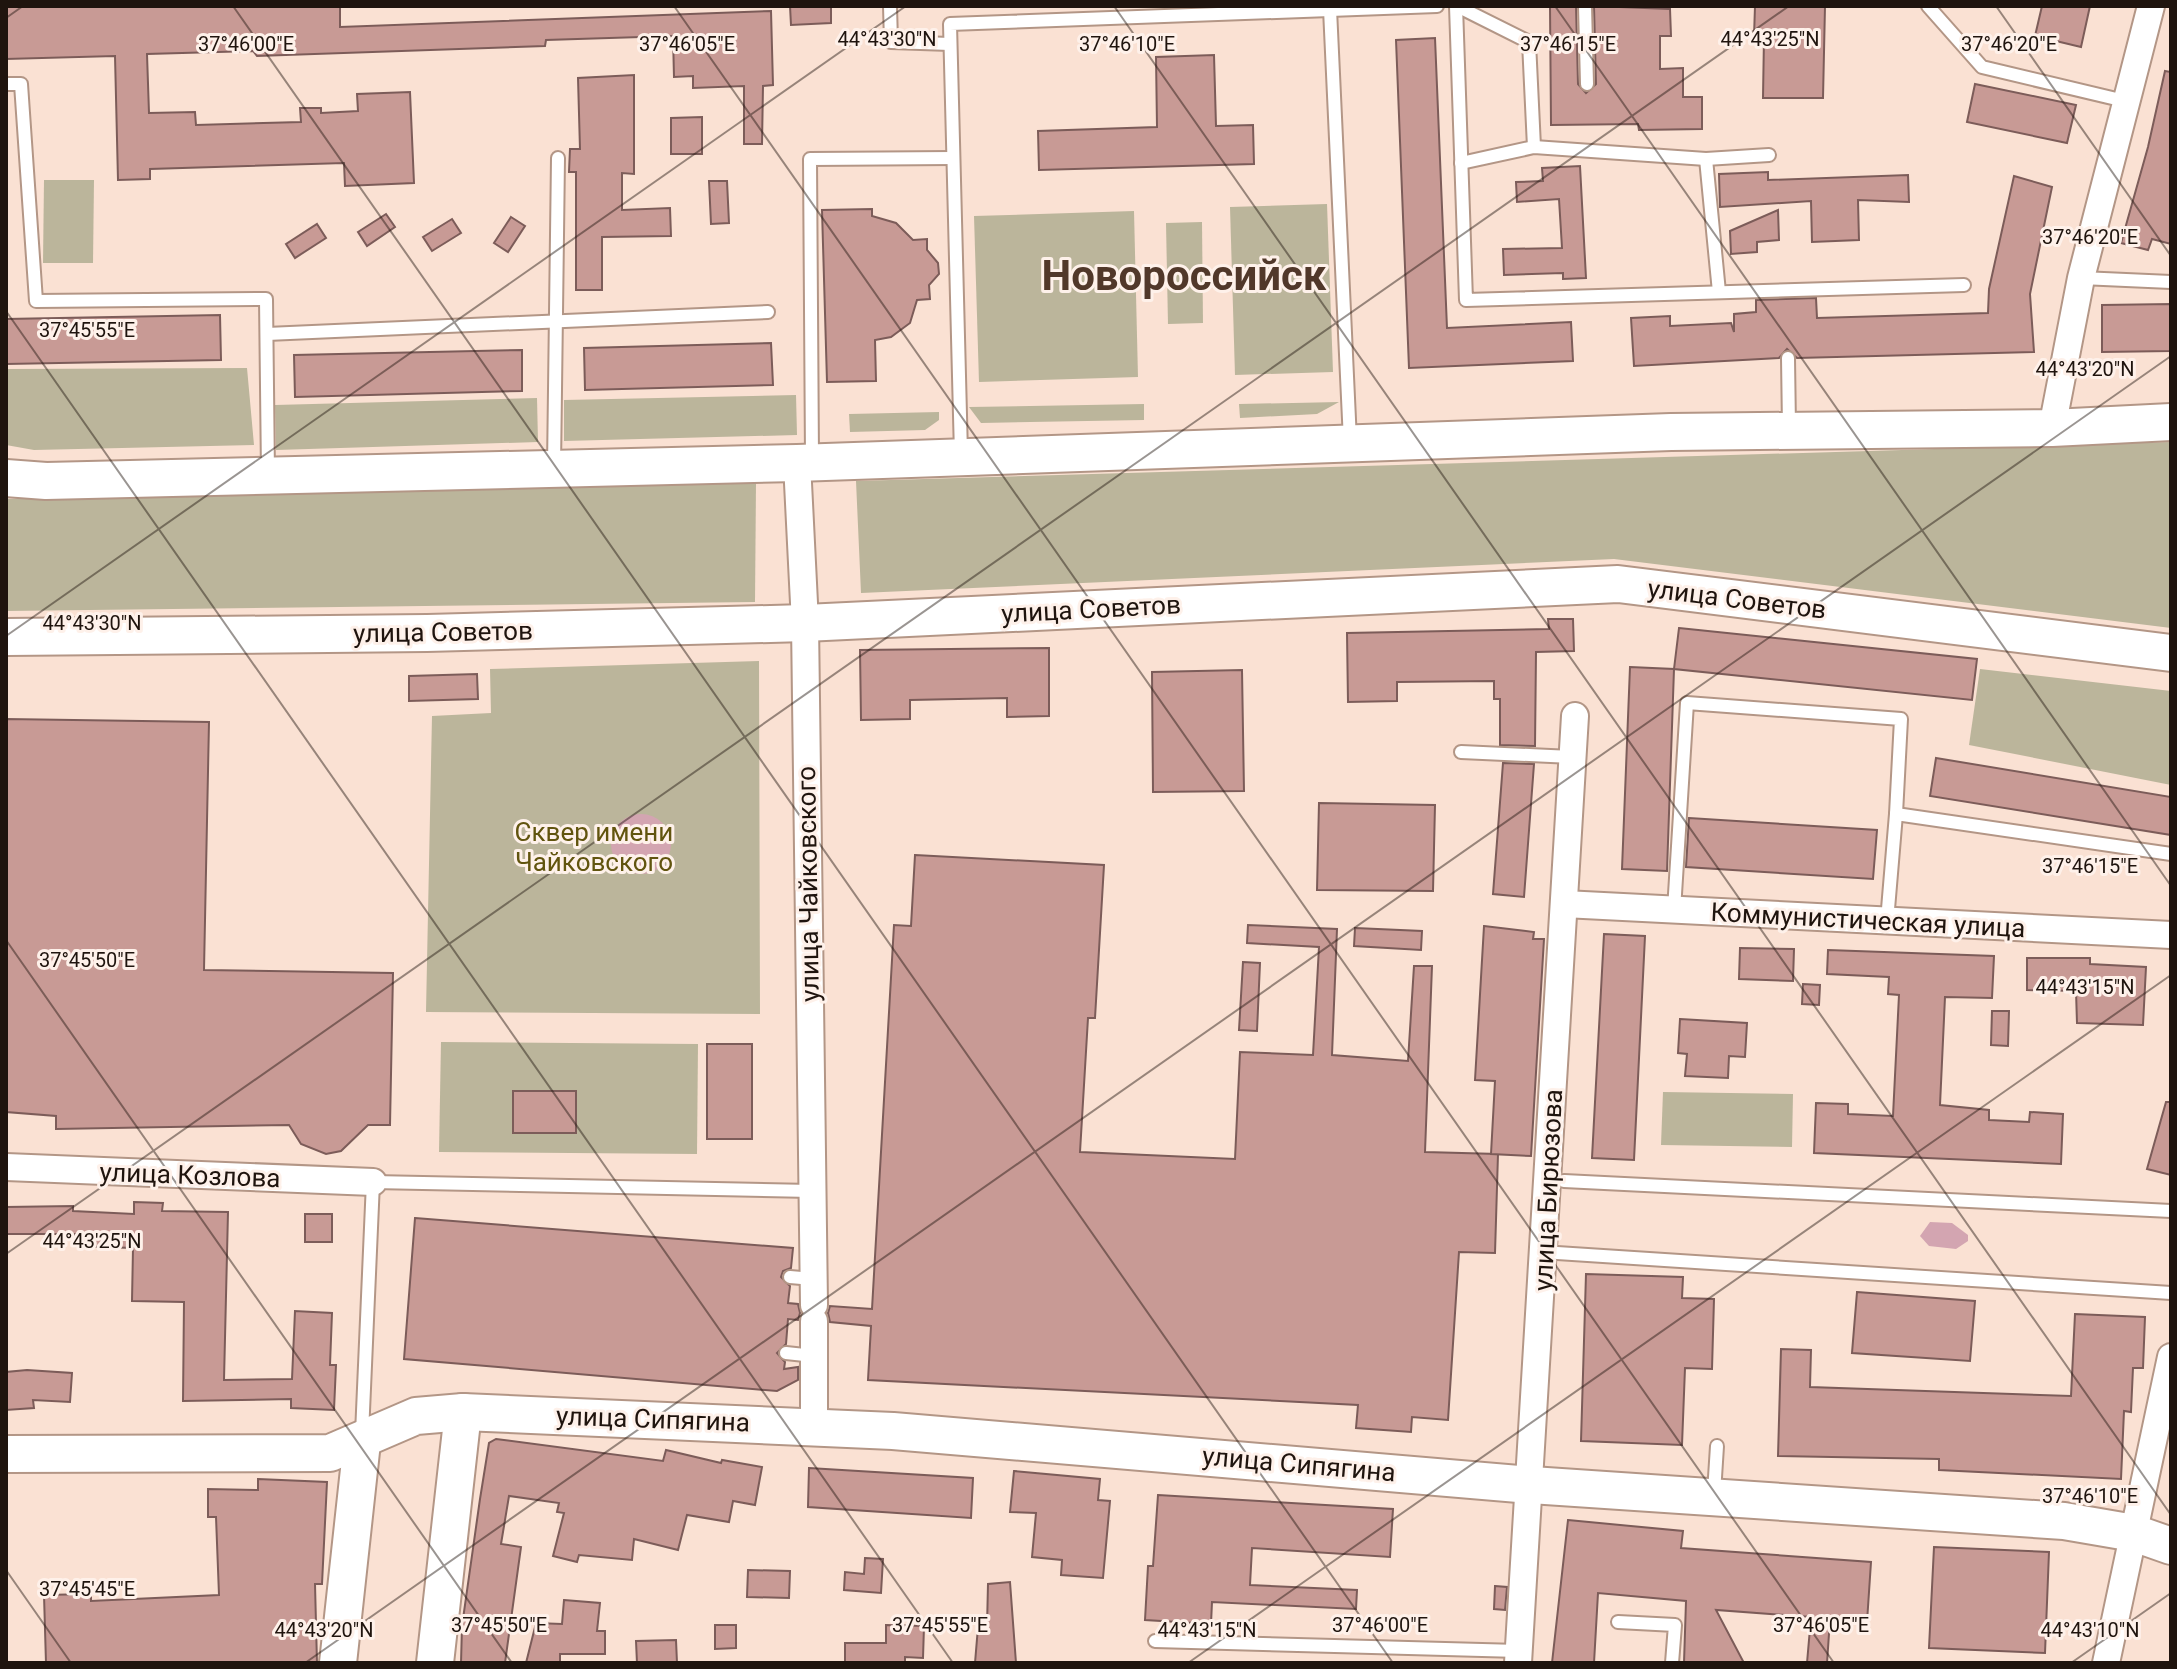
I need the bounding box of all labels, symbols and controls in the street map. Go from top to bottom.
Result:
text: 44°43'30"N [837,27,937,51]
text: 44°43'25"N [1720,27,1820,51]
text: 37°46'00"E [198,32,294,56]
text: 37°46'05"E [639,32,735,56]
text: 37°46'10"E [1079,32,1175,56]
text: 37°46'15"E [1520,32,1616,56]
text: 37°46'20"E [1961,32,2057,56]
text: 37°46'20"E [2042,225,2138,249]
district label: Новороссийск [1042,251,1327,300]
text: 37°45'55"E [39,318,135,342]
text: 44°43'20"N [2035,357,2135,381]
street label: улица Советов [1646,573,1828,625]
street label: улица Советов [1000,589,1182,629]
text: 44°43'30"N [42,611,142,635]
street label: улица Советов [353,615,533,649]
street label: улица Чайковского [791,766,825,1002]
park label: Сквер имени Чайковского [515,817,673,877]
text: 37°46'15"E [2042,854,2138,878]
street label: Коммунистическая улица [1710,897,2026,943]
text: 37°45'50"E [39,948,135,972]
text: 44°43'15"N [2035,975,2135,999]
street label: улица Бирюзова [1528,1088,1568,1292]
street label: улица Козлова [99,1157,281,1193]
text: 44°43'25"N [42,1229,142,1253]
street label: улица Сипягина [555,1401,751,1437]
street label: улица Сипягина [1201,1441,1397,1487]
text: 37°46'10"E [2042,1484,2138,1508]
text: 37°45'45"E [39,1577,135,1601]
text: 37°45'50"E [451,1613,547,1637]
text: 37°45'55"E [892,1613,988,1637]
text: 37°46'00"E [1332,1613,1428,1637]
text: 37°46'05"E [1773,1613,1869,1637]
text: 44°43'20"N [274,1618,374,1642]
text: 44°43'15"N [1157,1618,1257,1642]
text: 44°43'10"N [2040,1618,2140,1642]

